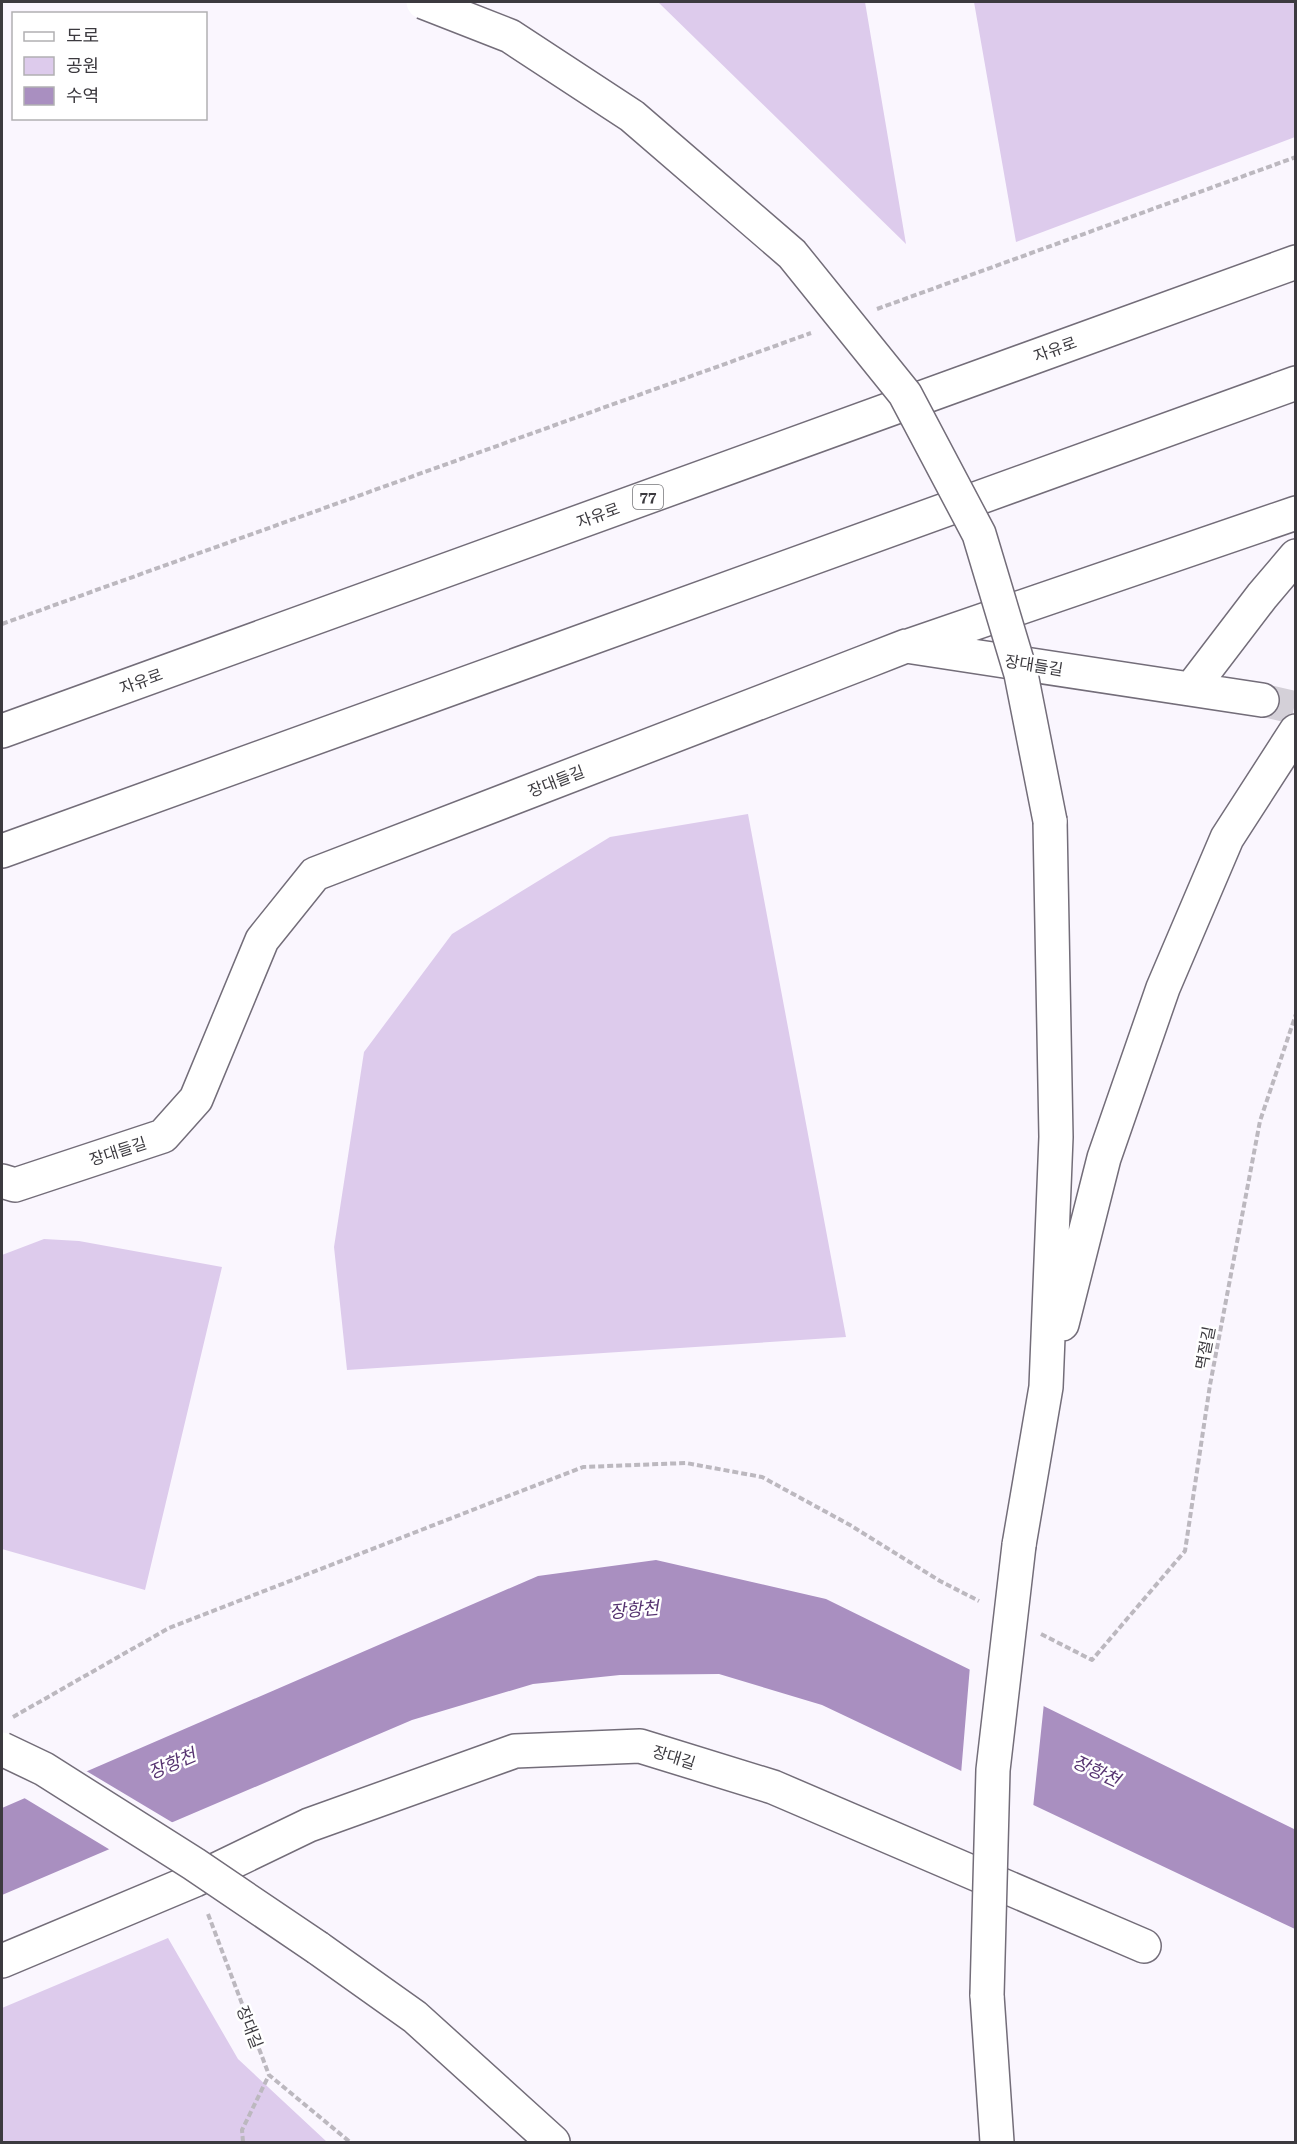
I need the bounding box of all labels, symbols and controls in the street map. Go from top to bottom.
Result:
legend [12,12,207,120]
text: 도로 [66,25,99,46]
text: 공원 [66,55,99,76]
text: 수역 [66,85,99,106]
street label: 자유로 [1031,333,1079,366]
road number: 77 [633,485,663,509]
street label: 자유로 [574,499,622,532]
street label: 장대들길 [1003,652,1064,679]
street label: 자유로 [117,665,165,698]
street label: 장대들길 [525,762,587,801]
street label: 장대들길 [87,1133,149,1170]
street label: 멱절길 [1192,1325,1219,1372]
water label: 장항천 [608,1597,662,1622]
street label: 장대길 [650,1742,698,1773]
water label: 장항천 [145,1743,201,1783]
water label: 장항천 [1069,1751,1125,1792]
street label: 장대길 [233,2003,266,2051]

